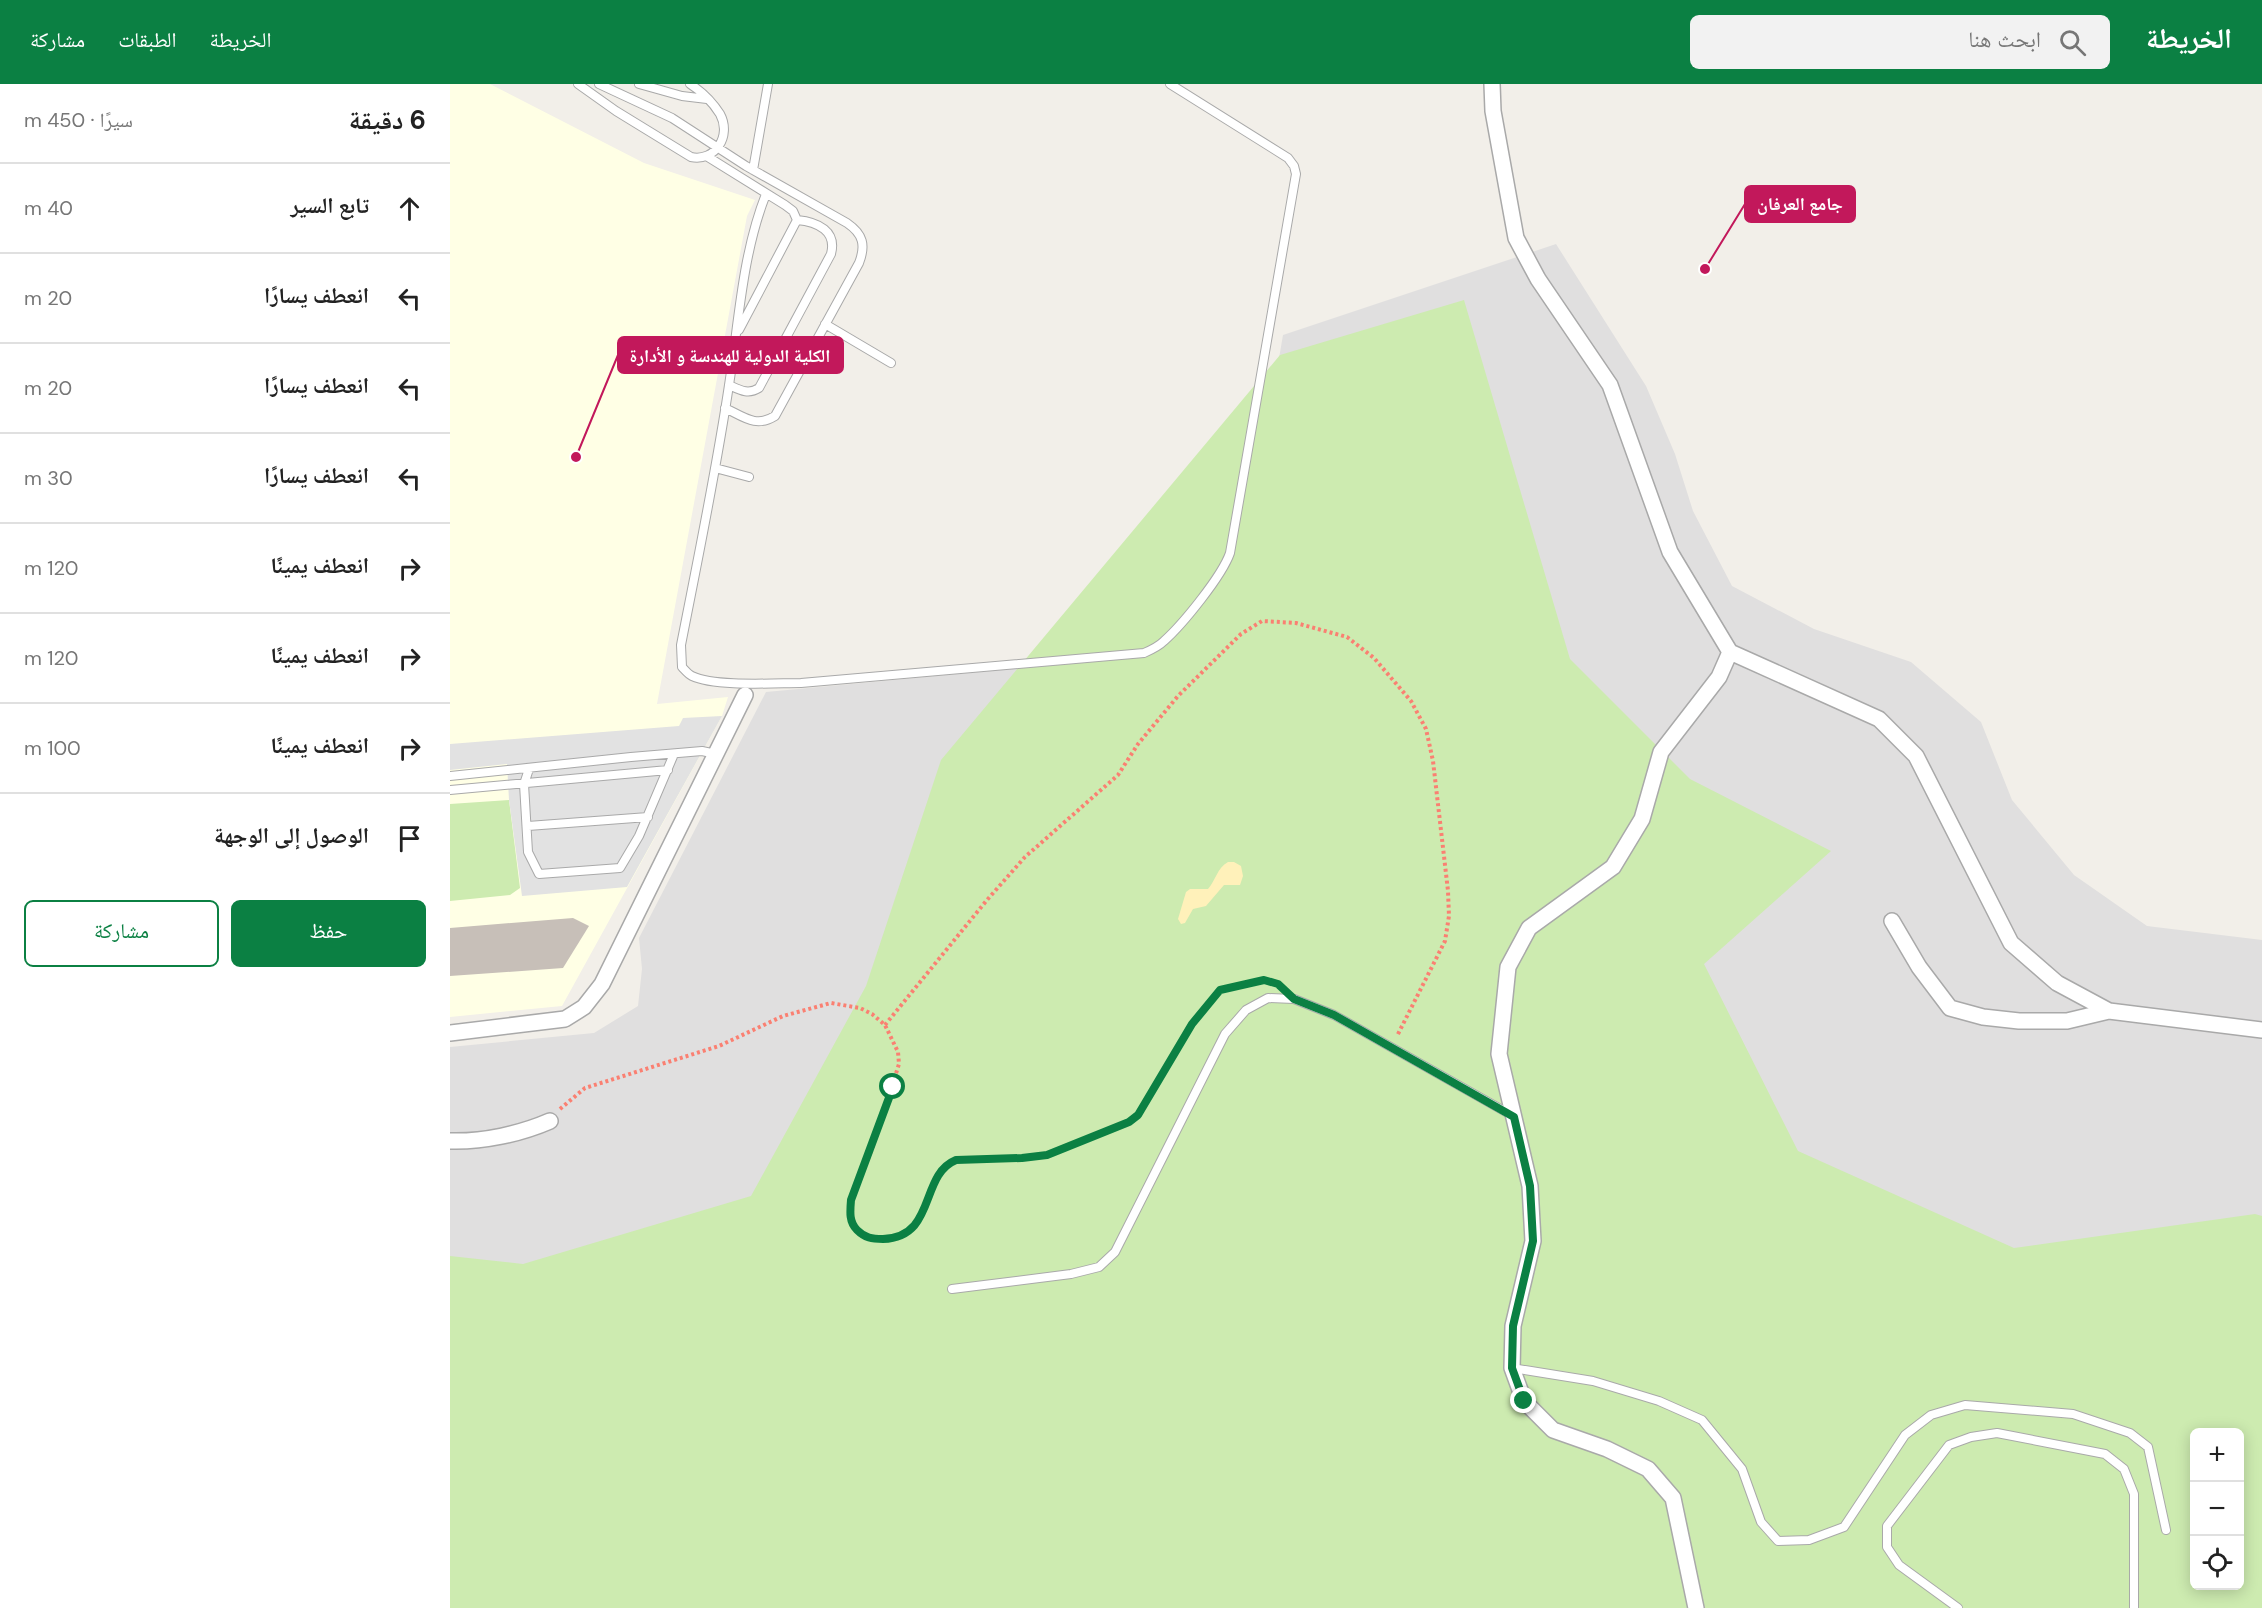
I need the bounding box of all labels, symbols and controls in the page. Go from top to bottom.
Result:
search box [1690,15,2110,69]
text: الخريطة [2146,20,2232,57]
text: ابحث هنا [1968,25,2041,54]
text: مشاركة [30,26,85,54]
text: الطبقات [118,26,177,54]
text: الخريطة [210,26,271,54]
icon: search [2056,26,2089,59]
text: 6 دقيقة [349,103,426,137]
text: سيرًا · 450 m [24,107,133,133]
callout: جامع العرفان [1745,186,1855,222]
text: تابع السير [290,191,369,220]
icon: ahead [393,192,426,225]
text: جامع العرفان [1757,192,1843,216]
text: 40 m [24,195,73,221]
text: انعطف يسارًا [264,281,369,310]
icon: left [393,282,426,315]
text: 20 m [24,285,72,311]
callout: الكلية الدولية للهندسة و الأدارة [618,337,843,373]
text: الكلية الدولية للهندسة و الأدارة [630,344,830,368]
text: انعطف يسارًا [264,371,369,400]
icon: left [393,372,426,405]
text: 20 m [24,375,72,401]
text: انعطف يسارًا [264,461,369,490]
icon: left [393,462,426,495]
text: 30 m [24,465,73,491]
text: انعطف يمينًا [271,551,369,580]
icon: right [393,552,426,585]
text: 120 m [24,555,78,581]
text: انعطف يمينًا [271,641,369,670]
icon: right [393,642,426,675]
text: 120 m [24,645,78,671]
text: انعطف يمينًا [271,731,369,760]
icon: right [393,732,426,765]
text: 100 m [24,735,81,761]
text: الوصول إلى الوجهة [214,821,369,850]
icon: arrive [393,822,426,855]
button: مشاركة [24,900,219,967]
button: حفظ [231,900,426,967]
route start [879,1073,905,1099]
route end [1510,1387,1536,1413]
map controls [2190,1428,2244,1590]
button: + [2190,1428,2244,1482]
button: − [2190,1482,2244,1536]
button: locate [2190,1536,2244,1590]

